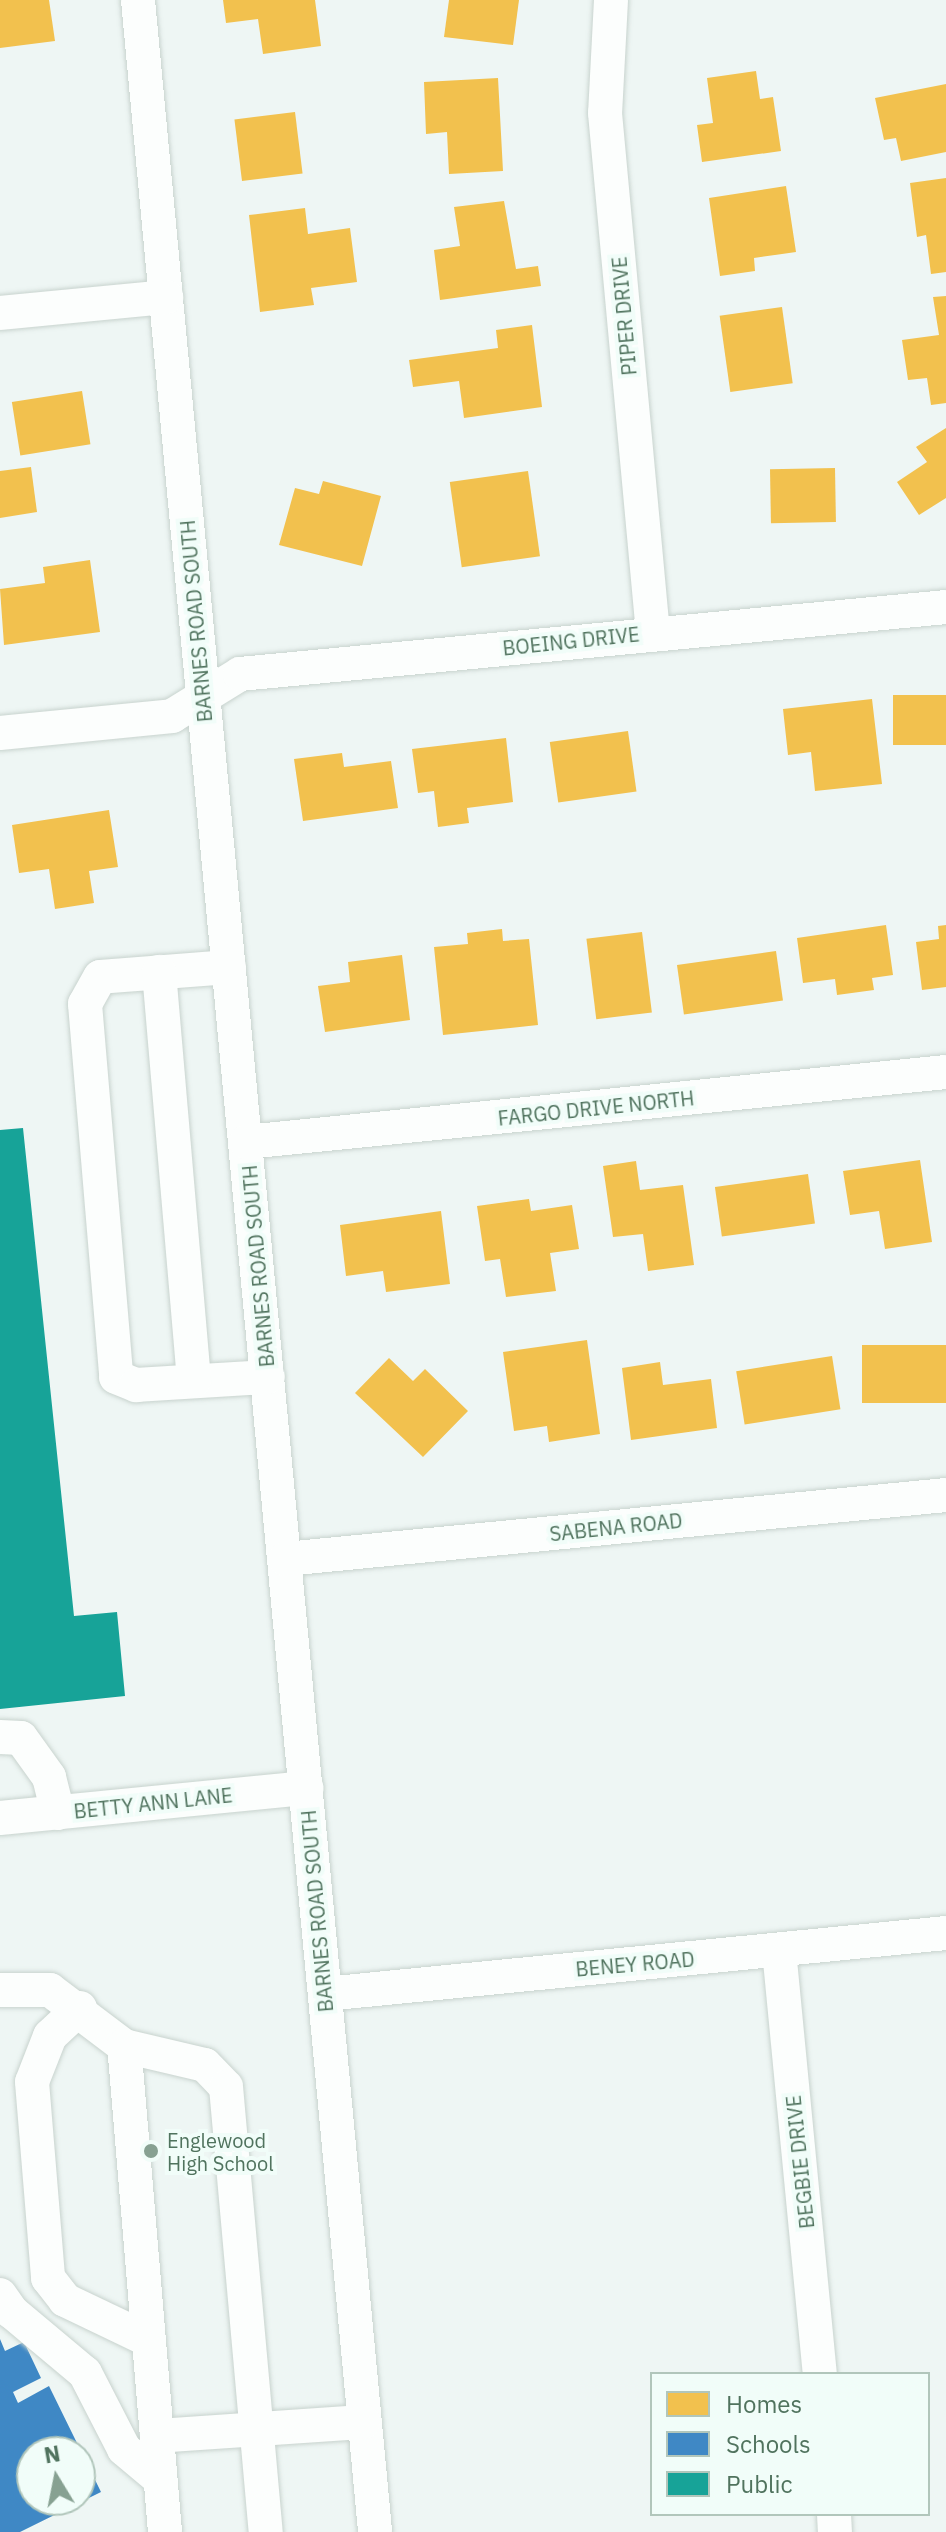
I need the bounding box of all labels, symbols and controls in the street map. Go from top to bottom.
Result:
street label: PIPER DRIVE [607,255,641,377]
street label: BARNES ROAD SOUTH [175,519,217,723]
street label: BOEING DRIVE [501,622,641,660]
street label: FARGO DRIVE NORTH [497,1086,695,1130]
street label: BARNES ROAD SOUTH [237,1164,279,1368]
street label: SABENA ROAD [548,1508,684,1546]
street label: BETTY ANN LANE [72,1783,234,1823]
street label: BARNES ROAD SOUTH [296,1809,338,2013]
street label: BENEY ROAD [574,1947,696,1981]
street label: BEGBIE DRIVE [781,2094,819,2230]
place label: Englewood High School [167,2128,274,2175]
marker: Englewood High School [142,2142,160,2160]
legend [650,2372,930,2516]
text: Homes [726,2388,802,2420]
text: Schools [726,2428,811,2460]
north arrow [16,2436,96,2516]
text: N [42,2438,62,2470]
text: Public [726,2468,793,2500]

